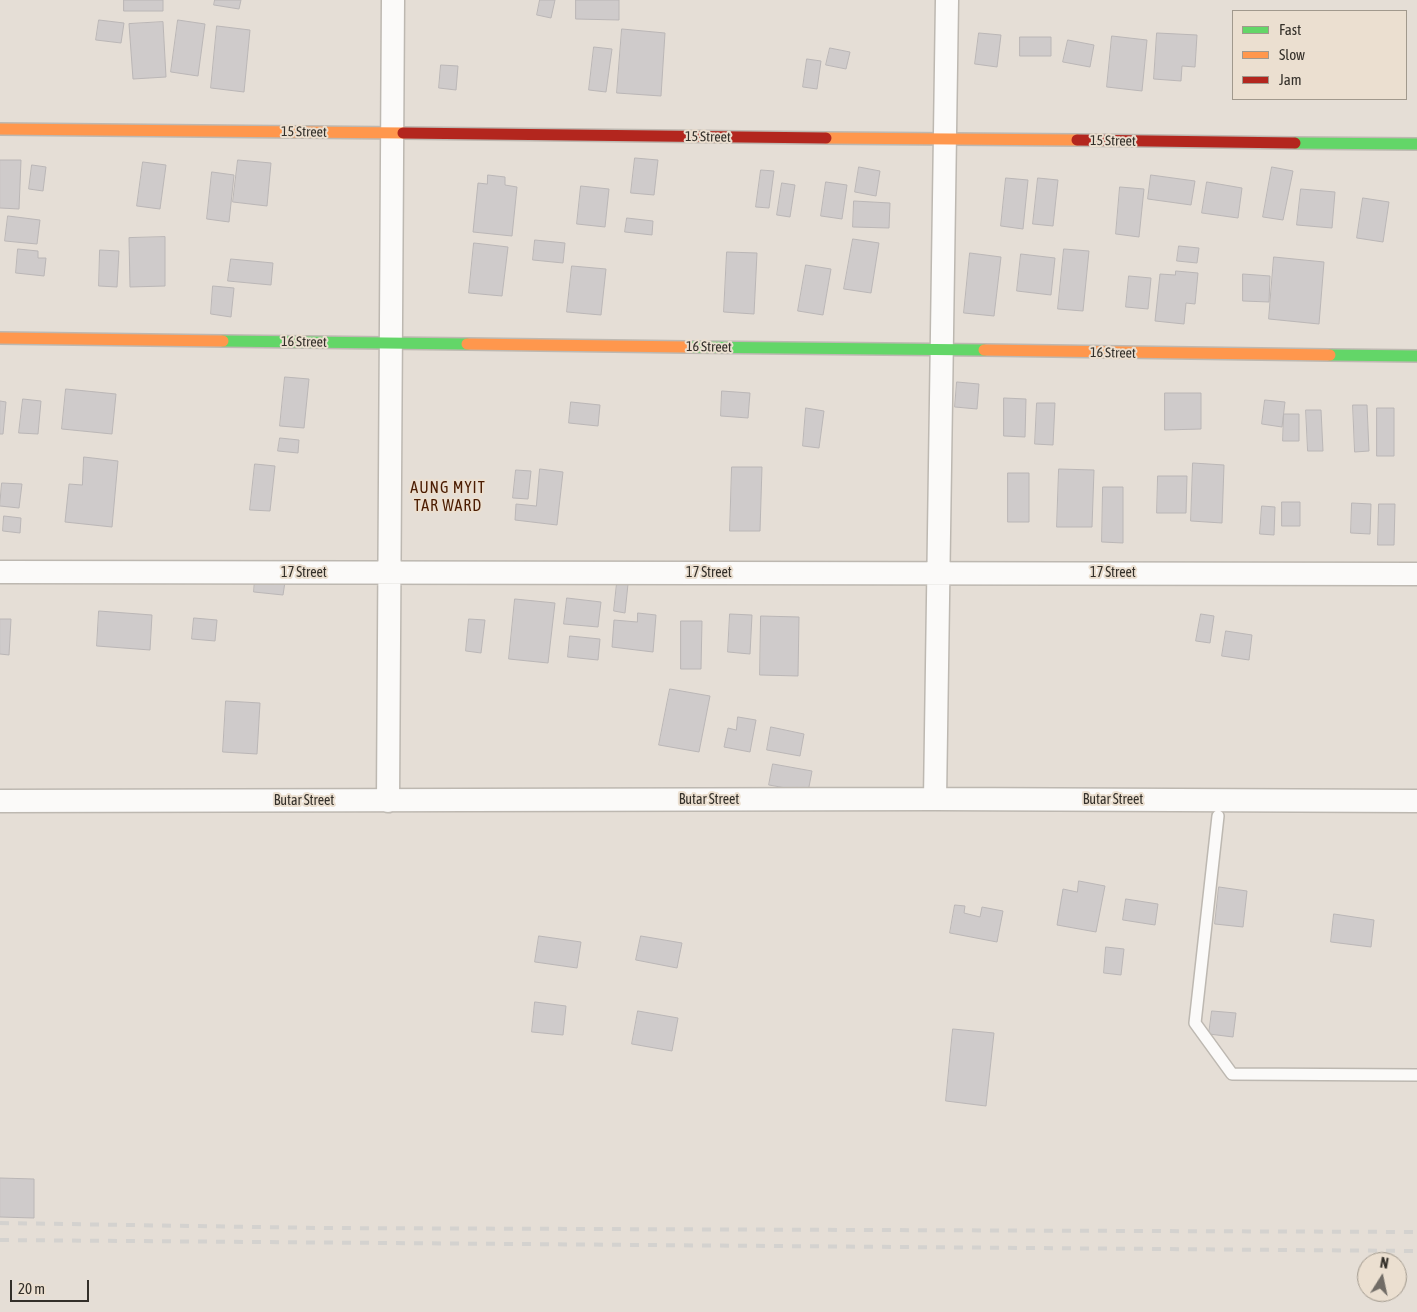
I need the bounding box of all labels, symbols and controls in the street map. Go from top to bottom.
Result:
legend [1232,10,1407,100]
text: Fast [1279,21,1301,38]
text: Slow [1279,46,1305,63]
text: Jam [1279,71,1302,88]
street label: 15 Street [281,123,327,141]
street label: 15 Street [685,128,731,146]
street label: 15 Street [1090,132,1136,150]
street label: 16 Street [281,333,327,351]
street label: 16 Street [686,338,732,356]
street label: 16 Street [1090,344,1136,362]
district label: AUNG MYIT TAR WARD [409,478,487,516]
street label: 17 Street [281,565,327,581]
street label: 17 Street [686,565,732,581]
street label: 17 Street [1090,565,1136,581]
street label: Butar Street [679,792,739,808]
street label: Butar Street [1083,792,1143,808]
street label: Butar Street [274,793,334,809]
north arrow [1357,1252,1407,1302]
text: N [1379,1255,1390,1272]
scale bar [12,1270,91,1302]
text: 20 m [18,1280,45,1297]

